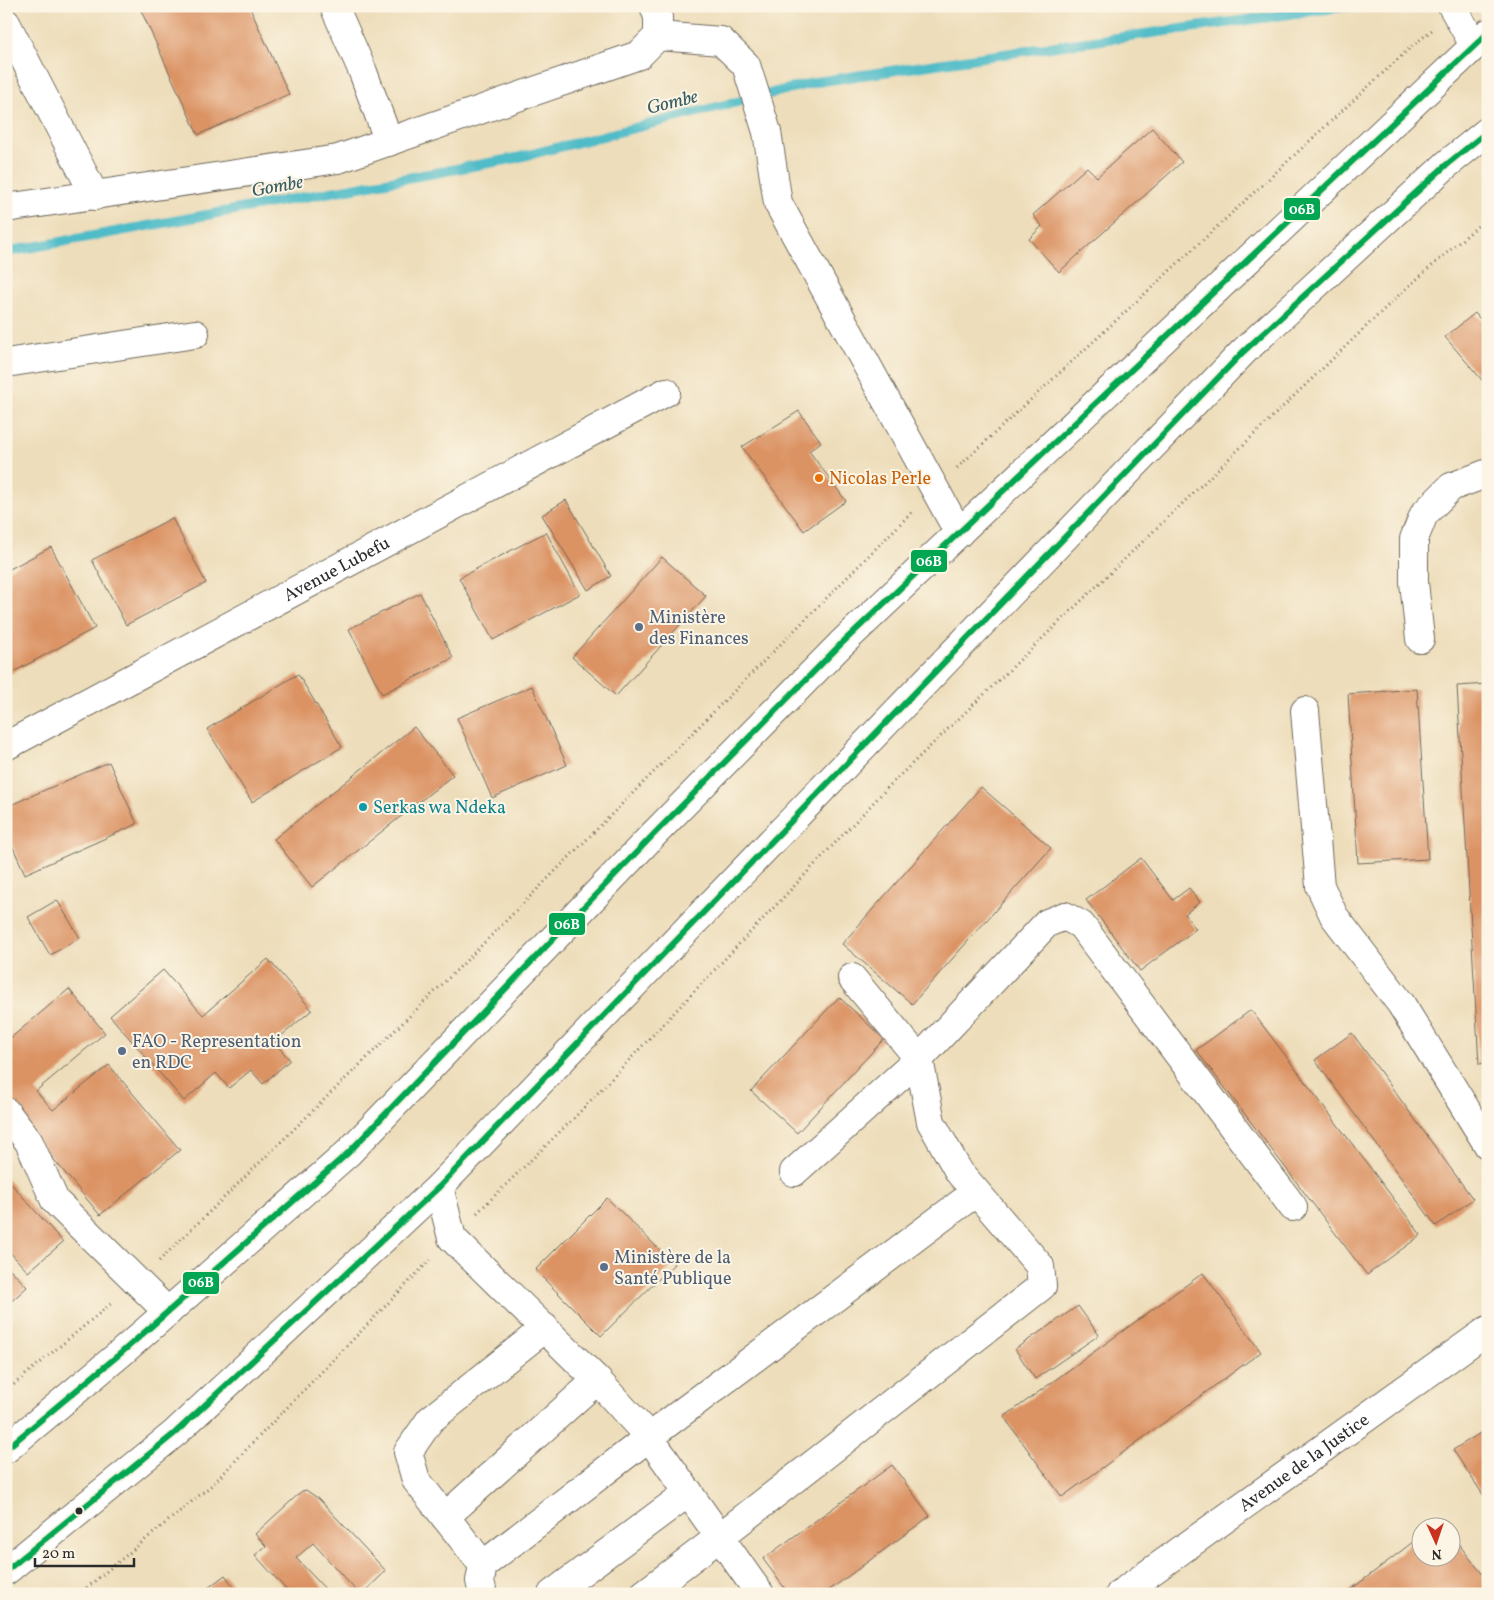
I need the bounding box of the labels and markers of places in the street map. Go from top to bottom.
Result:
place label: Nicolas Perle [829,467,931,492]
marker: Nicolas Perle [813,472,825,484]
place label: Ministère des Finances [649,606,749,652]
marker: Ministère des Finances [633,621,645,633]
place label: Serkas wa Ndeka [373,796,506,821]
marker: Serkas wa Ndeka [357,801,369,813]
place label: FAO - Representation en RDC [132,1030,302,1076]
marker: FAO - Representation en RDC [116,1045,128,1057]
place label: Ministère de la Santé Publique [614,1246,732,1292]
marker: Ministère de la Santé Publique [598,1261,610,1273]
unlabelled marker [74,1506,84,1516]

